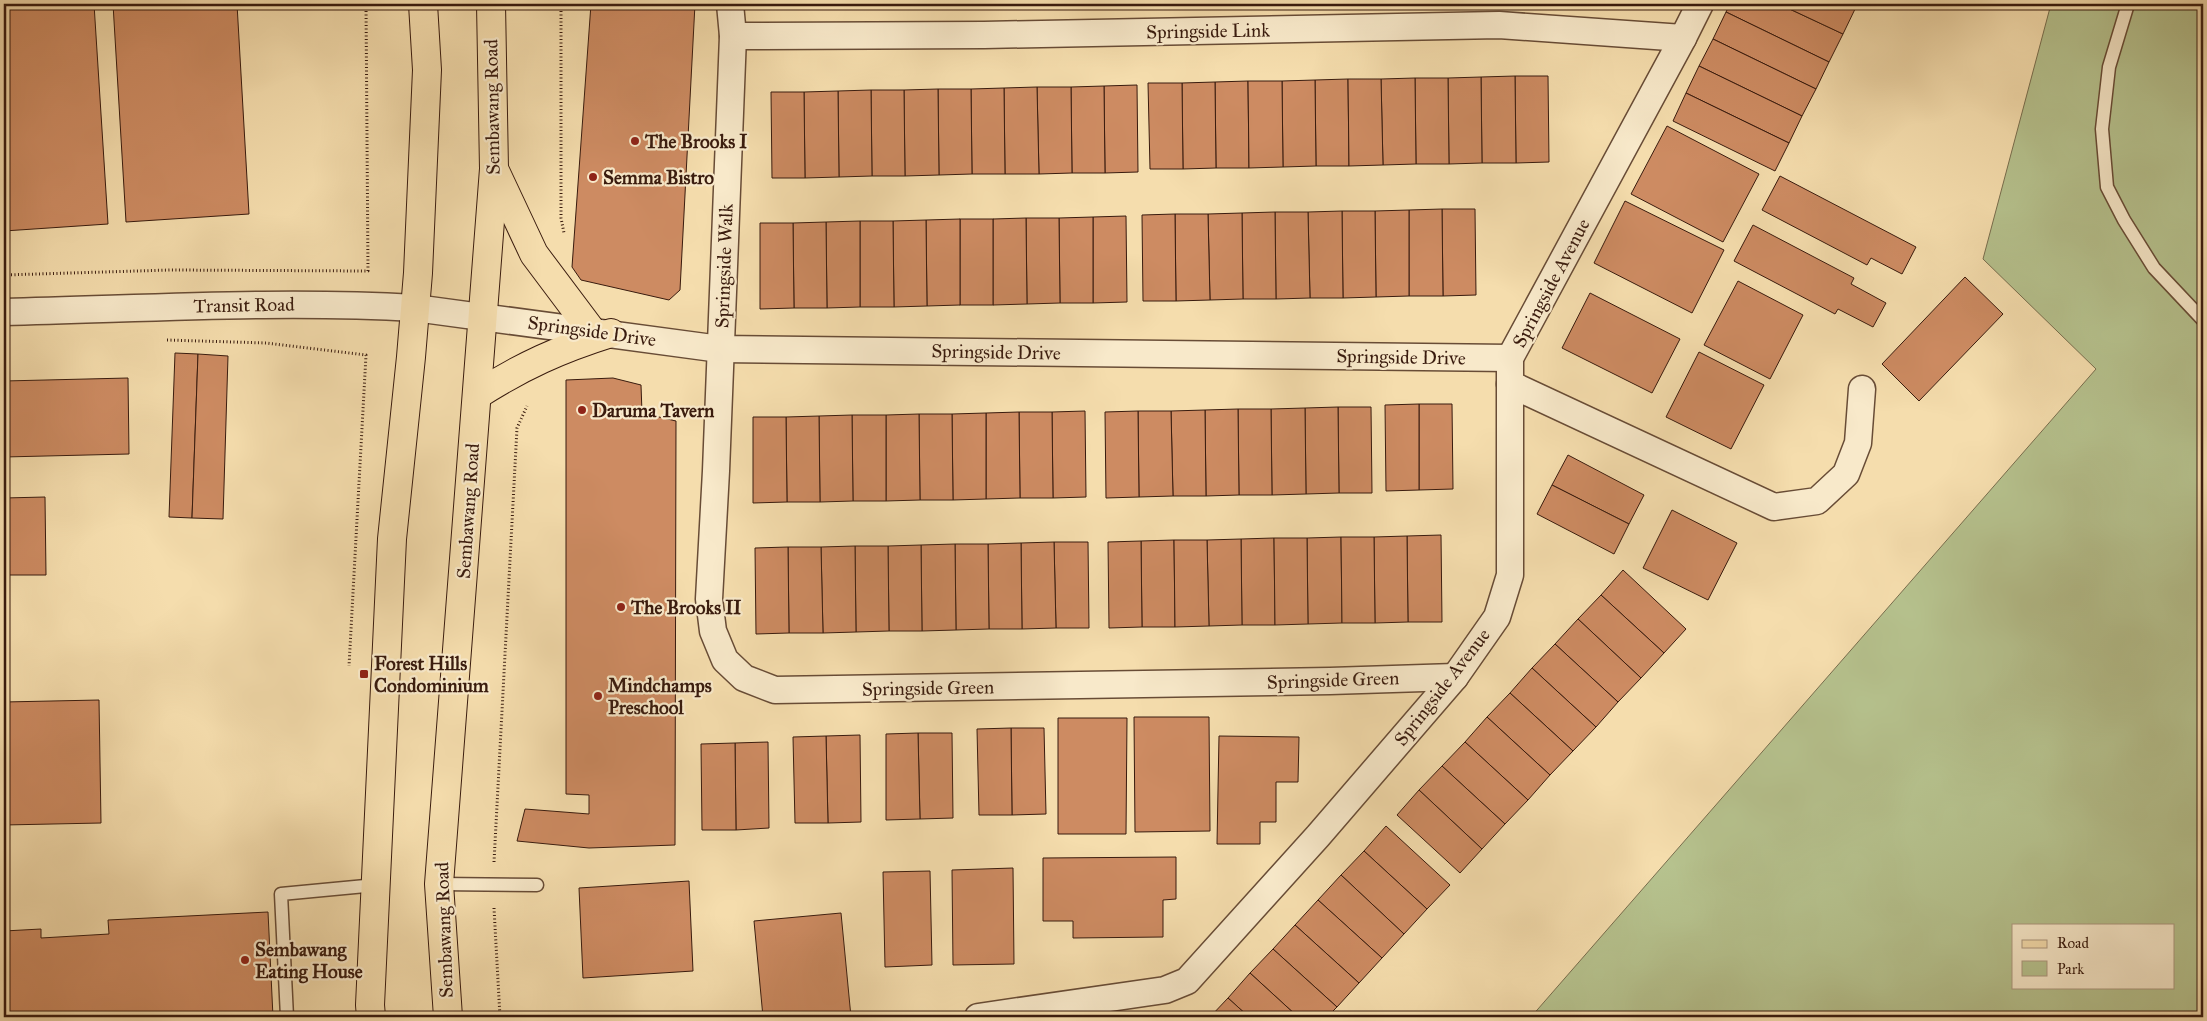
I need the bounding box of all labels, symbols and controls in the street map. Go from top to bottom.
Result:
street label: Springside Link [1146,18,1270,45]
street label: Sembawang Road [479,38,506,175]
place label: The Brooks I [644,130,747,153]
marker: The Brooks I [629,135,641,147]
place label: Semma Bistro [603,166,714,189]
marker: Semma Bistro [587,171,599,183]
street label: Springside Walk [710,203,739,329]
street label: Springside Avenue [1507,215,1596,352]
street label: Transit Road [193,293,295,317]
street label: Springside Drive [526,311,658,352]
street label: Springside Drive [931,339,1061,366]
street label: Springside Drive [1336,344,1466,371]
place label: Daruma Tavern [592,399,715,422]
marker: Daruma Tavern [576,404,588,416]
street label: Sembawang Road [452,442,485,580]
place label: The Brooks II [630,596,742,619]
marker: The Brooks II [615,601,627,613]
street label: Springside Avenue [1389,624,1496,751]
place label: Forest Hills Condominium [374,652,489,697]
street label: Springside Green [1266,666,1400,695]
marker: Forest Hills Condominium [358,668,370,680]
place label: Mindchamps Preschool [608,674,712,719]
street label: Springside Green [862,675,994,702]
marker: Mindchamps Preschool [592,690,604,702]
street label: Sembawang Road [430,861,459,998]
legend [2012,924,2174,988]
text: Road [2057,934,2089,952]
place label: Sembawang Eating House [255,938,363,984]
marker: Sembawang Eating House [239,954,251,966]
text: Park [2057,960,2084,978]

